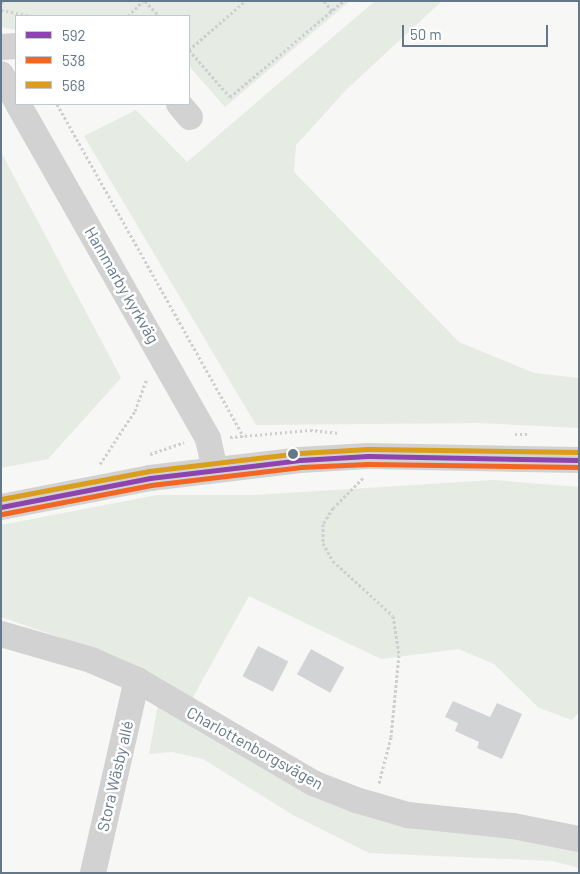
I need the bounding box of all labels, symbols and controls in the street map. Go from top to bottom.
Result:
legend [15,15,190,105]
scale bar [405,15,551,47]
text: 50 m [410,25,442,43]
text: 592 [62,26,86,44]
text: 538 [62,51,85,69]
text: 568 [62,76,85,94]
street label: Hammarby kyrkväg [81,223,163,347]
unlabelled marker [288,449,298,459]
street label: Charlottenborgsvägen [183,702,327,794]
street label: Stora Wäsby allé [93,719,137,833]

